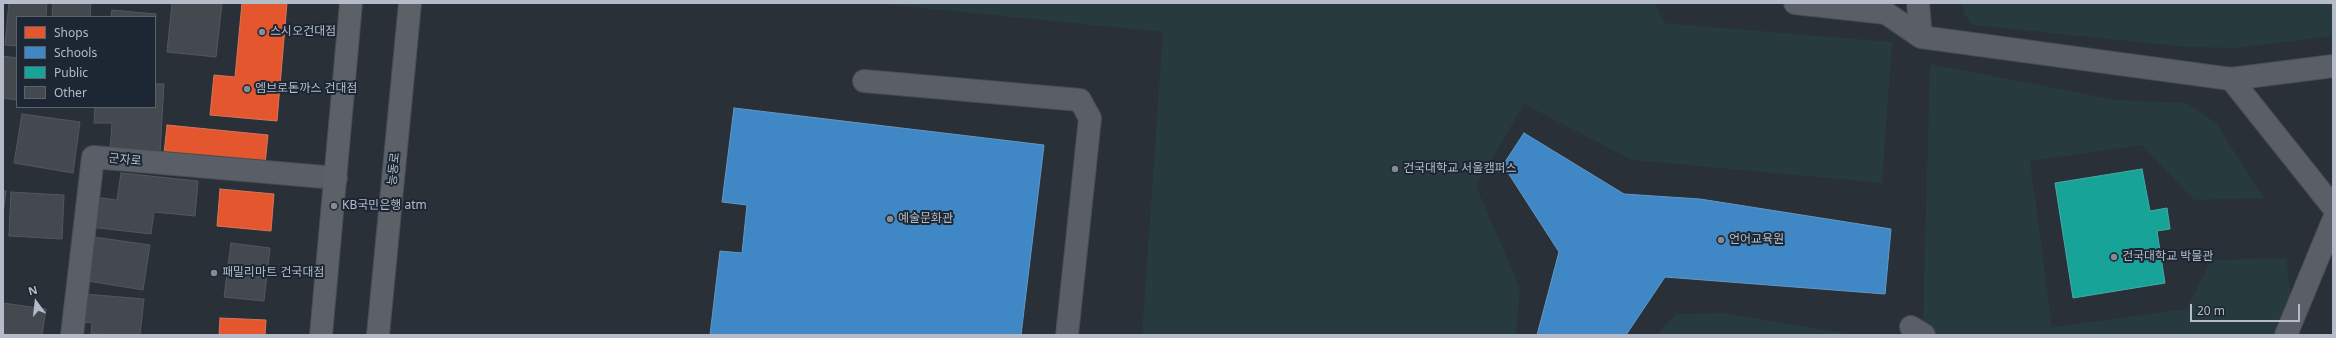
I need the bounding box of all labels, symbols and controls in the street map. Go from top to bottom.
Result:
legend [16,16,156,108]
text: Shops [54,24,88,41]
place label: 스시오건대점 [270,25,336,39]
marker: 스시오건대점 [257,27,267,37]
text: Schools [54,44,97,61]
text: Public [54,64,88,81]
place label: 엠브로돈까스 건대점 [255,82,357,96]
text: Other [54,84,87,101]
marker: 엠브로돈까스 건대점 [242,84,252,94]
street label: 군자로 [108,151,142,169]
street label: 능동로 [385,152,403,186]
place label: 건국대학교 서울캠퍼스 [1403,162,1517,176]
marker: 건국대학교 서울캠퍼스 [1390,164,1400,174]
place label: KB국민은행 atm [342,199,427,213]
marker: KB국민은행 atm [329,201,339,211]
place label: 예술문화관 [898,212,953,226]
marker: 예술문화관 [885,214,895,224]
place label: 언어교육원 [1729,233,1784,247]
marker: 언어교육원 [1716,235,1726,245]
place label: 건국대학교 박물관 [2122,250,2213,264]
marker: 건국대학교 박물관 [2109,252,2119,262]
place label: 패밀리마트 건국대점 [222,266,324,280]
marker: 패밀리마트 건국대점 [209,268,219,278]
north arrow [16,282,56,322]
text: N [26,282,39,298]
scale bar [2192,296,2302,322]
text: 20 m [2197,302,2225,319]

